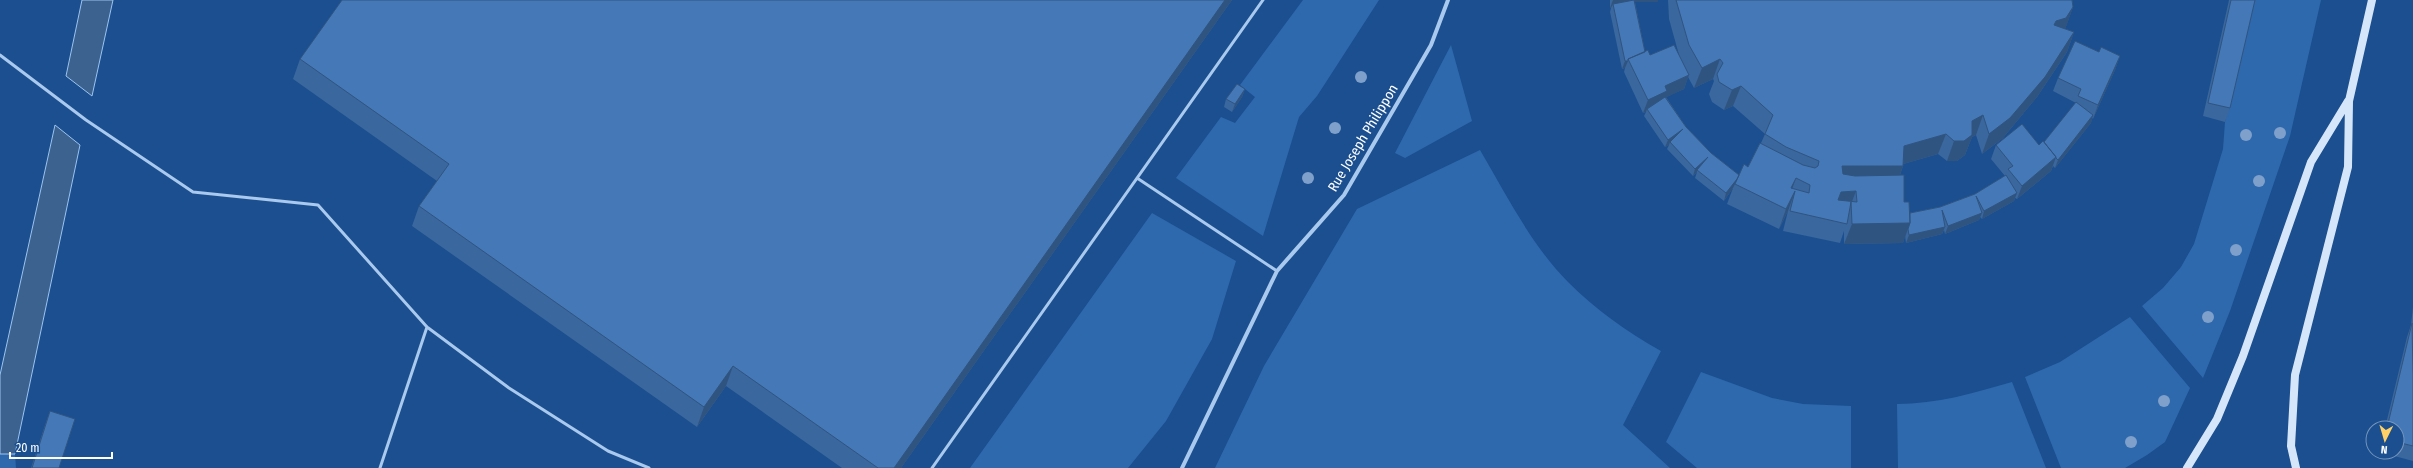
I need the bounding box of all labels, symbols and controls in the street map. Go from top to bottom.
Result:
street label: Rue Joseph Philippon [1324,81,1402,195]
north arrow [2365,420,2405,460]
scale bar [10,434,112,460]
text: 20 m [16,441,40,455]
text: N [2380,443,2388,456]

